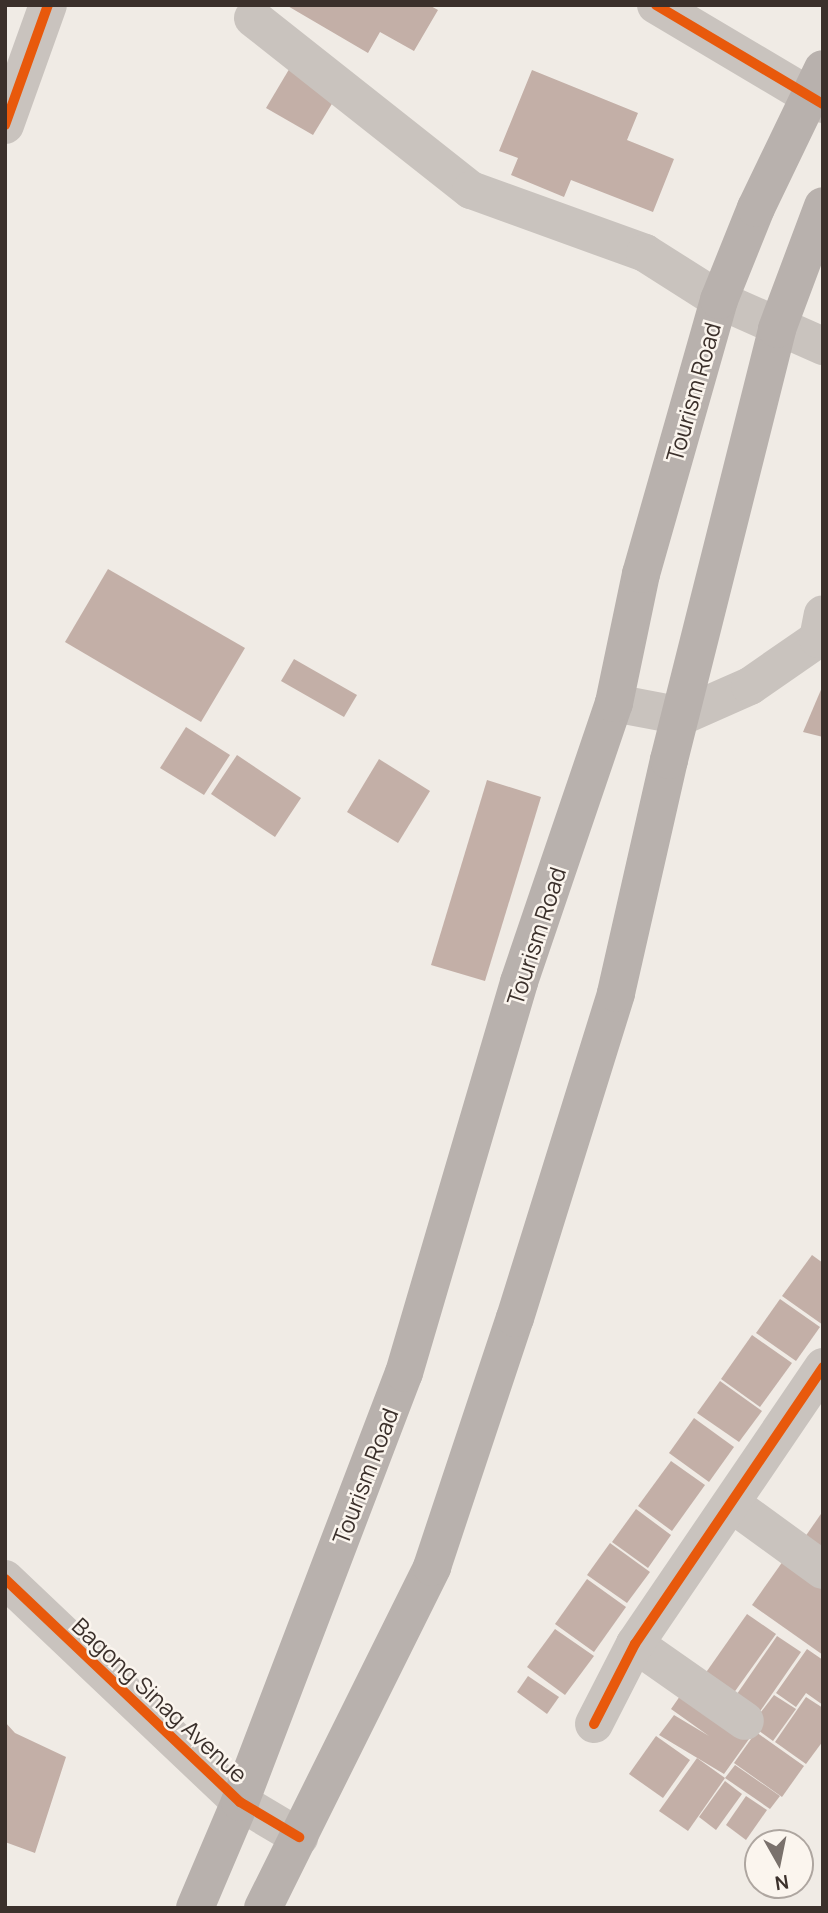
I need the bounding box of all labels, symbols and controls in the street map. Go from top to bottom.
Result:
street label: Tourism Road [660,319,726,465]
street label: Tourism Road [501,863,571,1009]
street label: Tourism Road [326,1404,404,1548]
street label: Bagong Sinag Avenue [67,1612,253,1788]
north arrow [744,1829,814,1899]
text: N [773,1869,791,1897]

